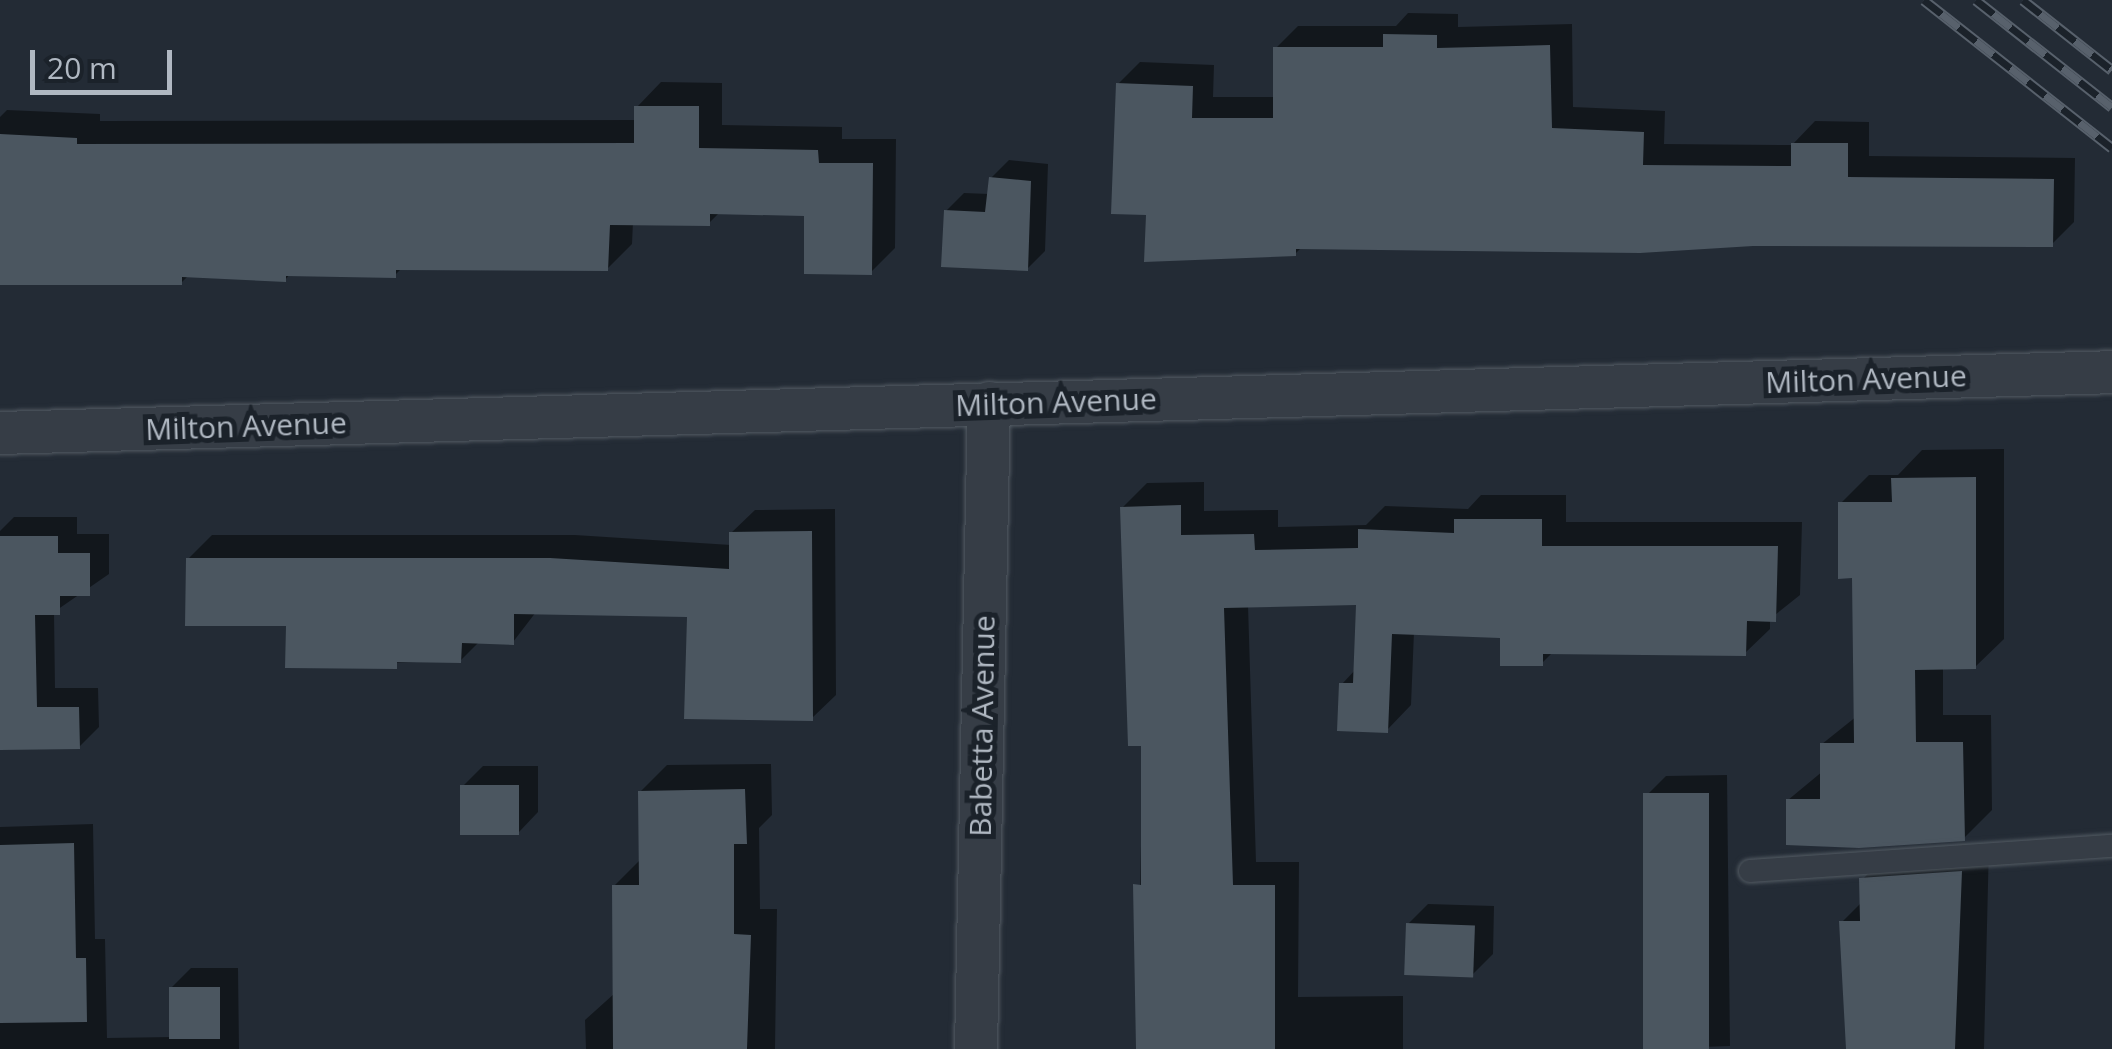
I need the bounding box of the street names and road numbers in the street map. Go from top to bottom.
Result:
street label: Milton Avenue [1765,357,1967,401]
street label: Milton Avenue [955,380,1157,424]
street label: Milton Avenue [145,404,347,448]
street label: Babetta Avenue [962,615,1002,837]

